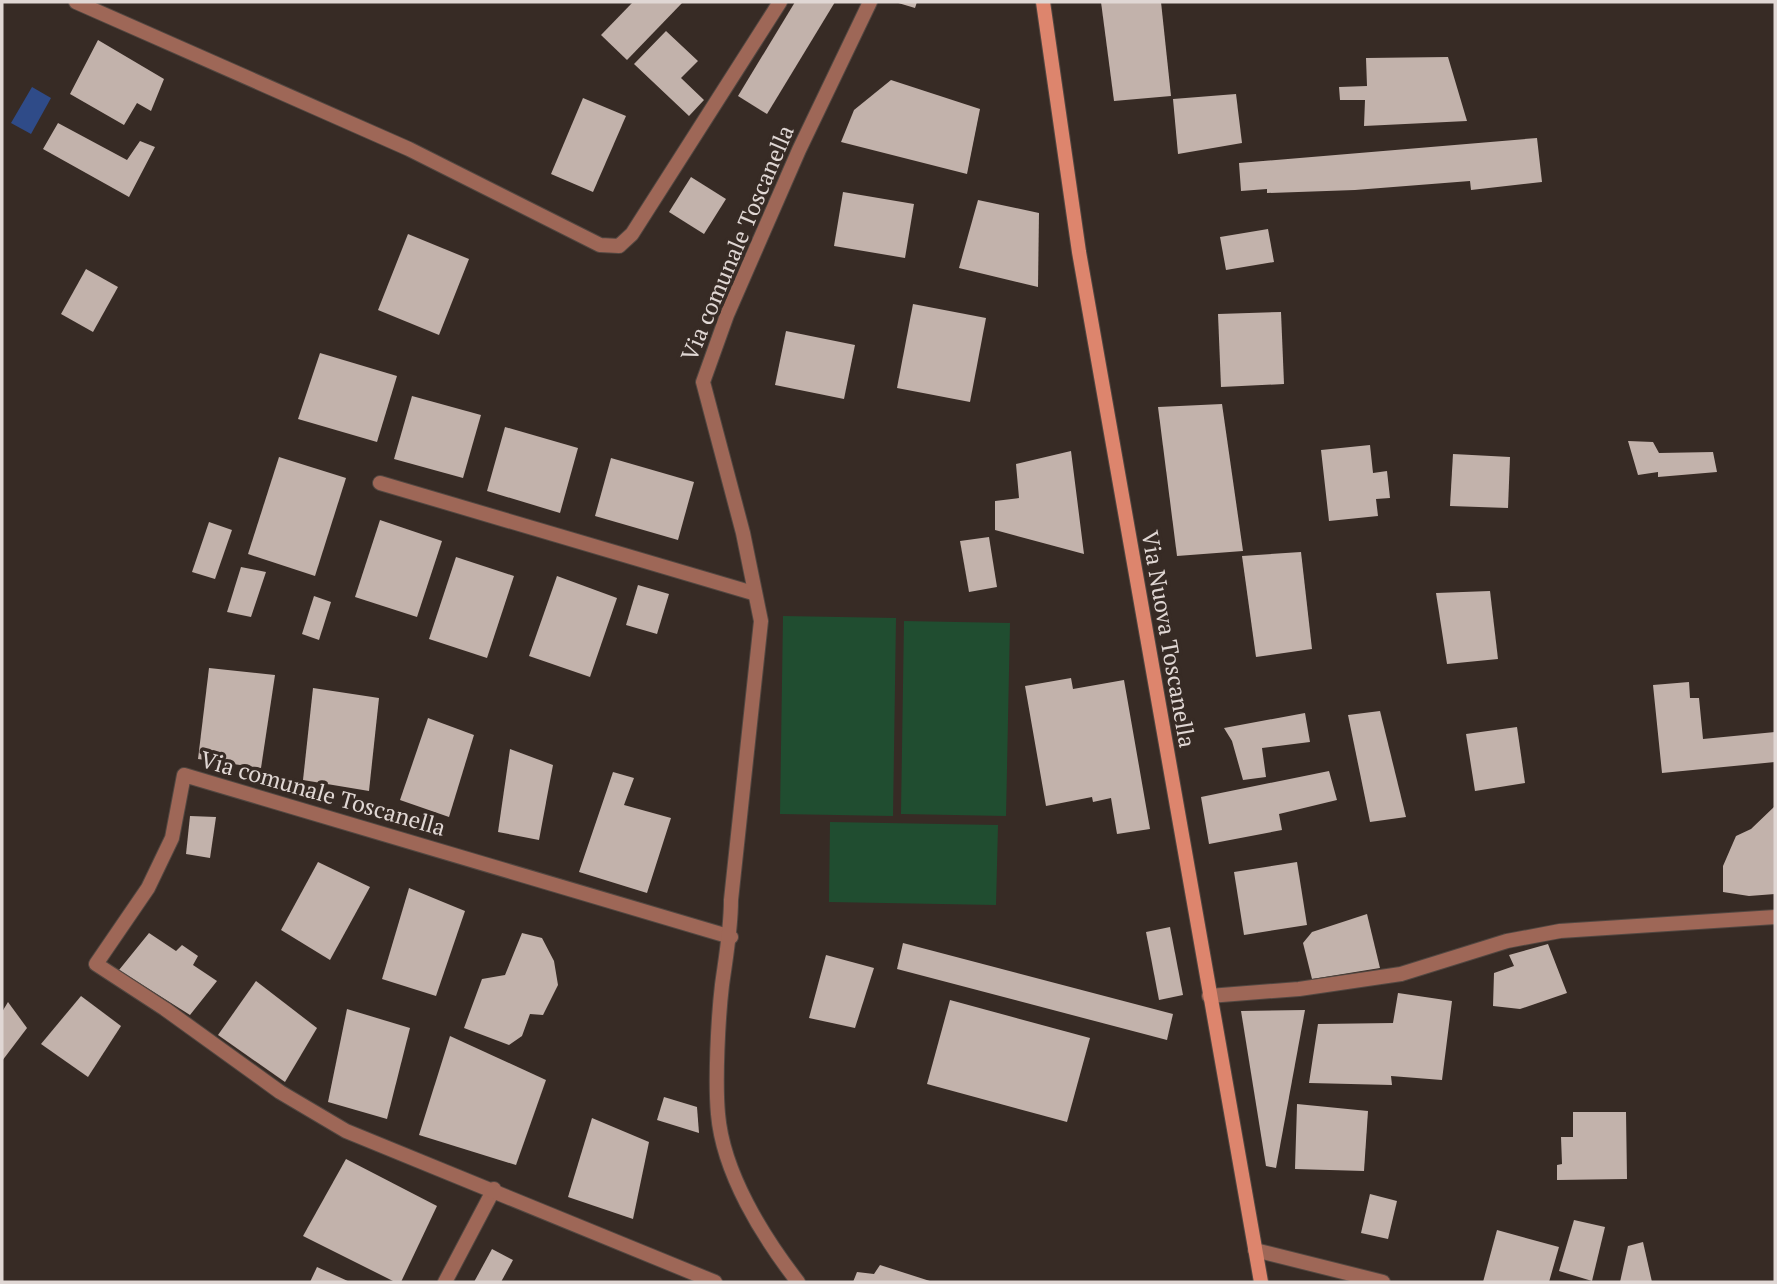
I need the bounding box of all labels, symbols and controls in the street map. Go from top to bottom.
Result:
street label: Via comunale Toscanella [673,120,801,366]
street label: Via Nuova Toscanella [1135,528,1203,750]
street label: Via comunale Toscanella [197,743,450,843]

